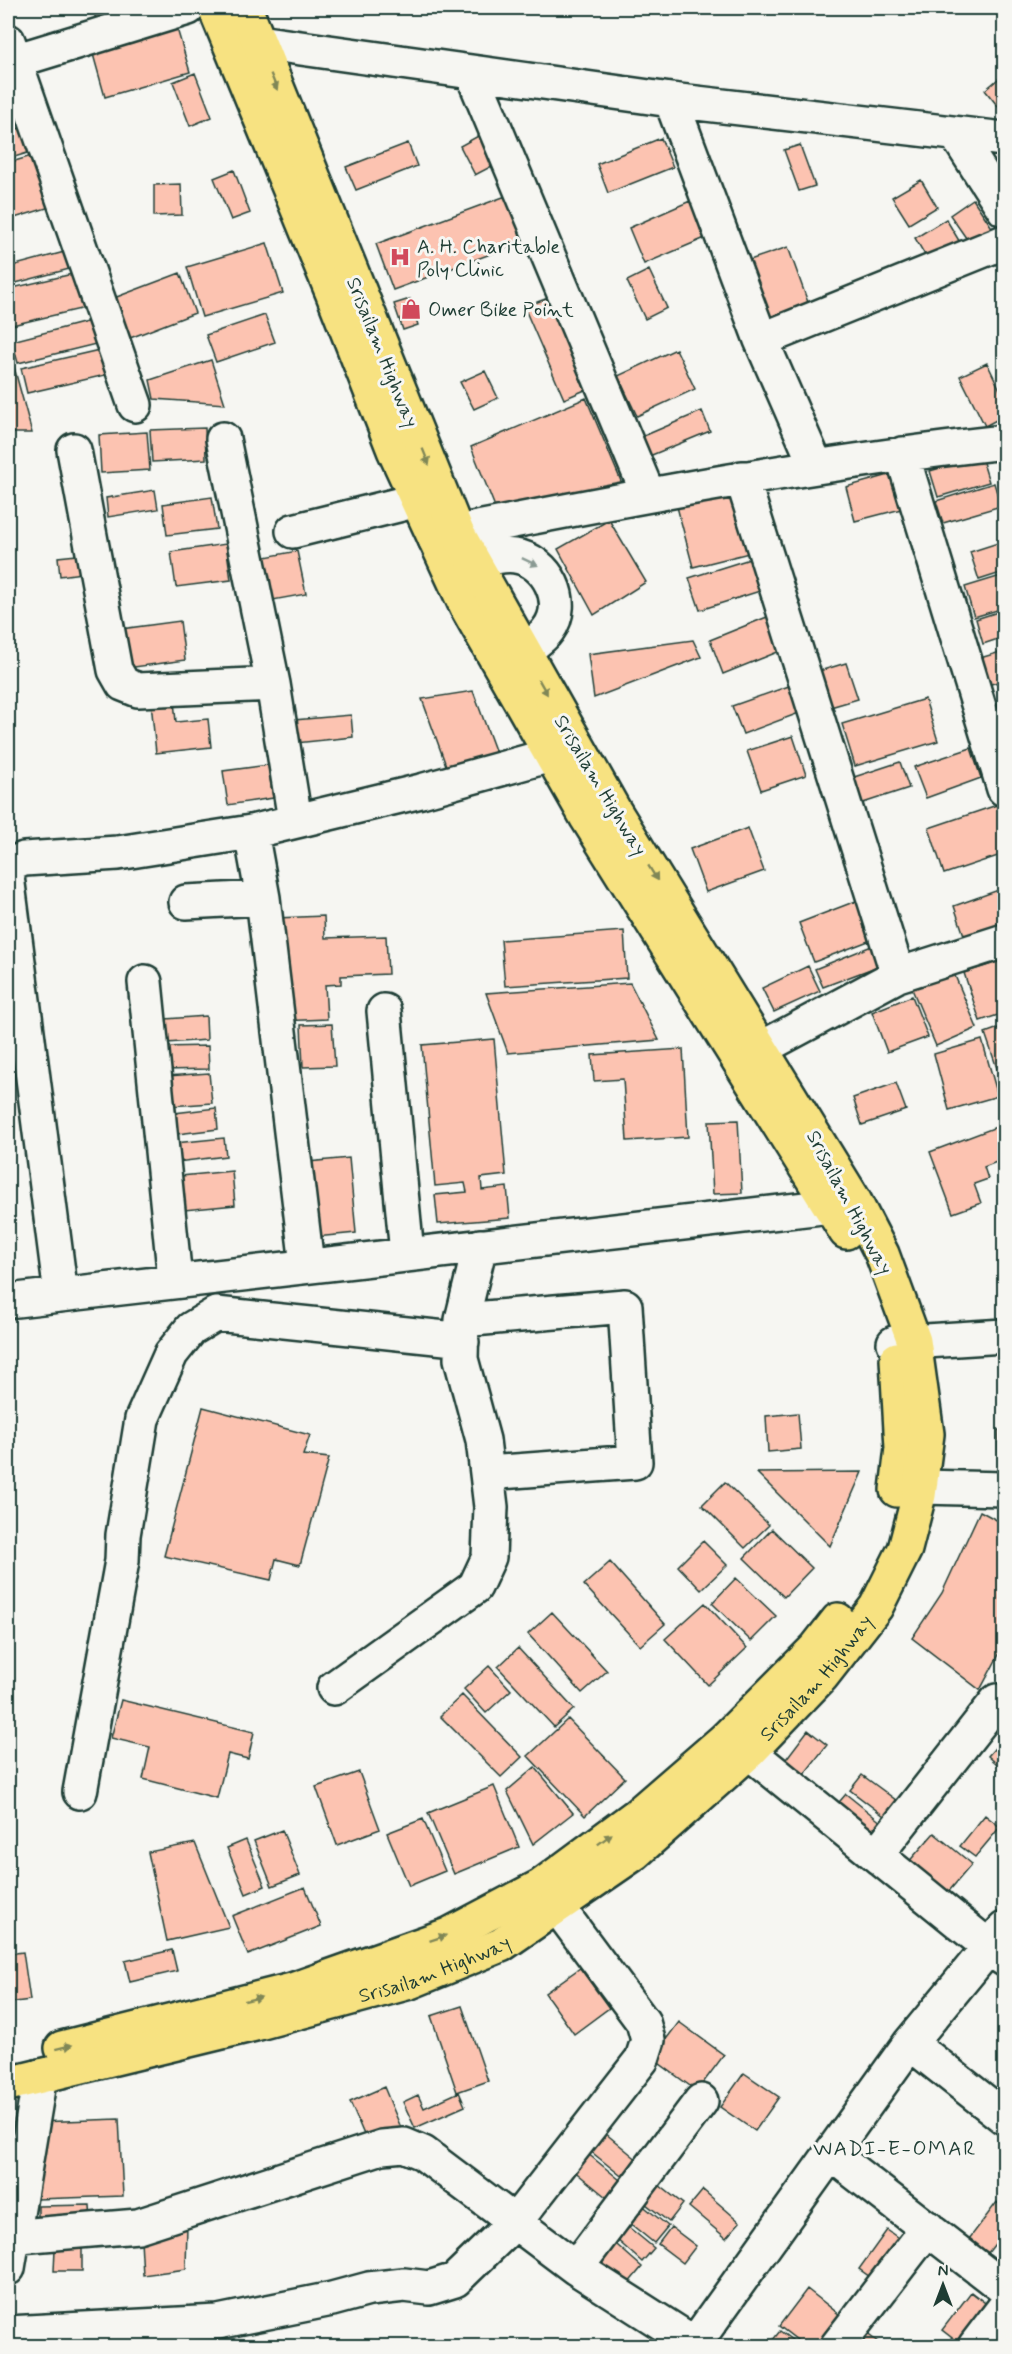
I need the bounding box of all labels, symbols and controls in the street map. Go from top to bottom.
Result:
one-way arrow [269,73,279,91]
place label: A. H. Charitable Poly Clinic [417,234,560,284]
hospital icon: A. H. Charitable Poly Clinic [388,245,412,269]
street label: Srisailam Highway [339,273,424,432]
shop icon: Omer Bike Point [399,297,423,321]
place label: Omer Bike Point [428,297,574,324]
one-way arrow [422,448,431,466]
one-way arrow [521,557,538,566]
one-way arrow [538,678,548,695]
street label: Srisailam Highway [547,710,652,861]
one-way arrow [647,864,658,881]
street label: Srisailam Highway [799,1126,898,1280]
street label: Srisailam Highway [754,1610,880,1748]
one-way arrow [598,1833,613,1845]
street label: Srisailam Highway [356,1930,517,2010]
one-way arrow [429,1933,447,1943]
one-way arrow [244,1994,262,2004]
one-way arrow [55,2042,73,2052]
district label: WADI-E-OMAR [813,2135,977,2163]
north arrow [913,2255,973,2315]
text: N [938,2261,948,2282]

